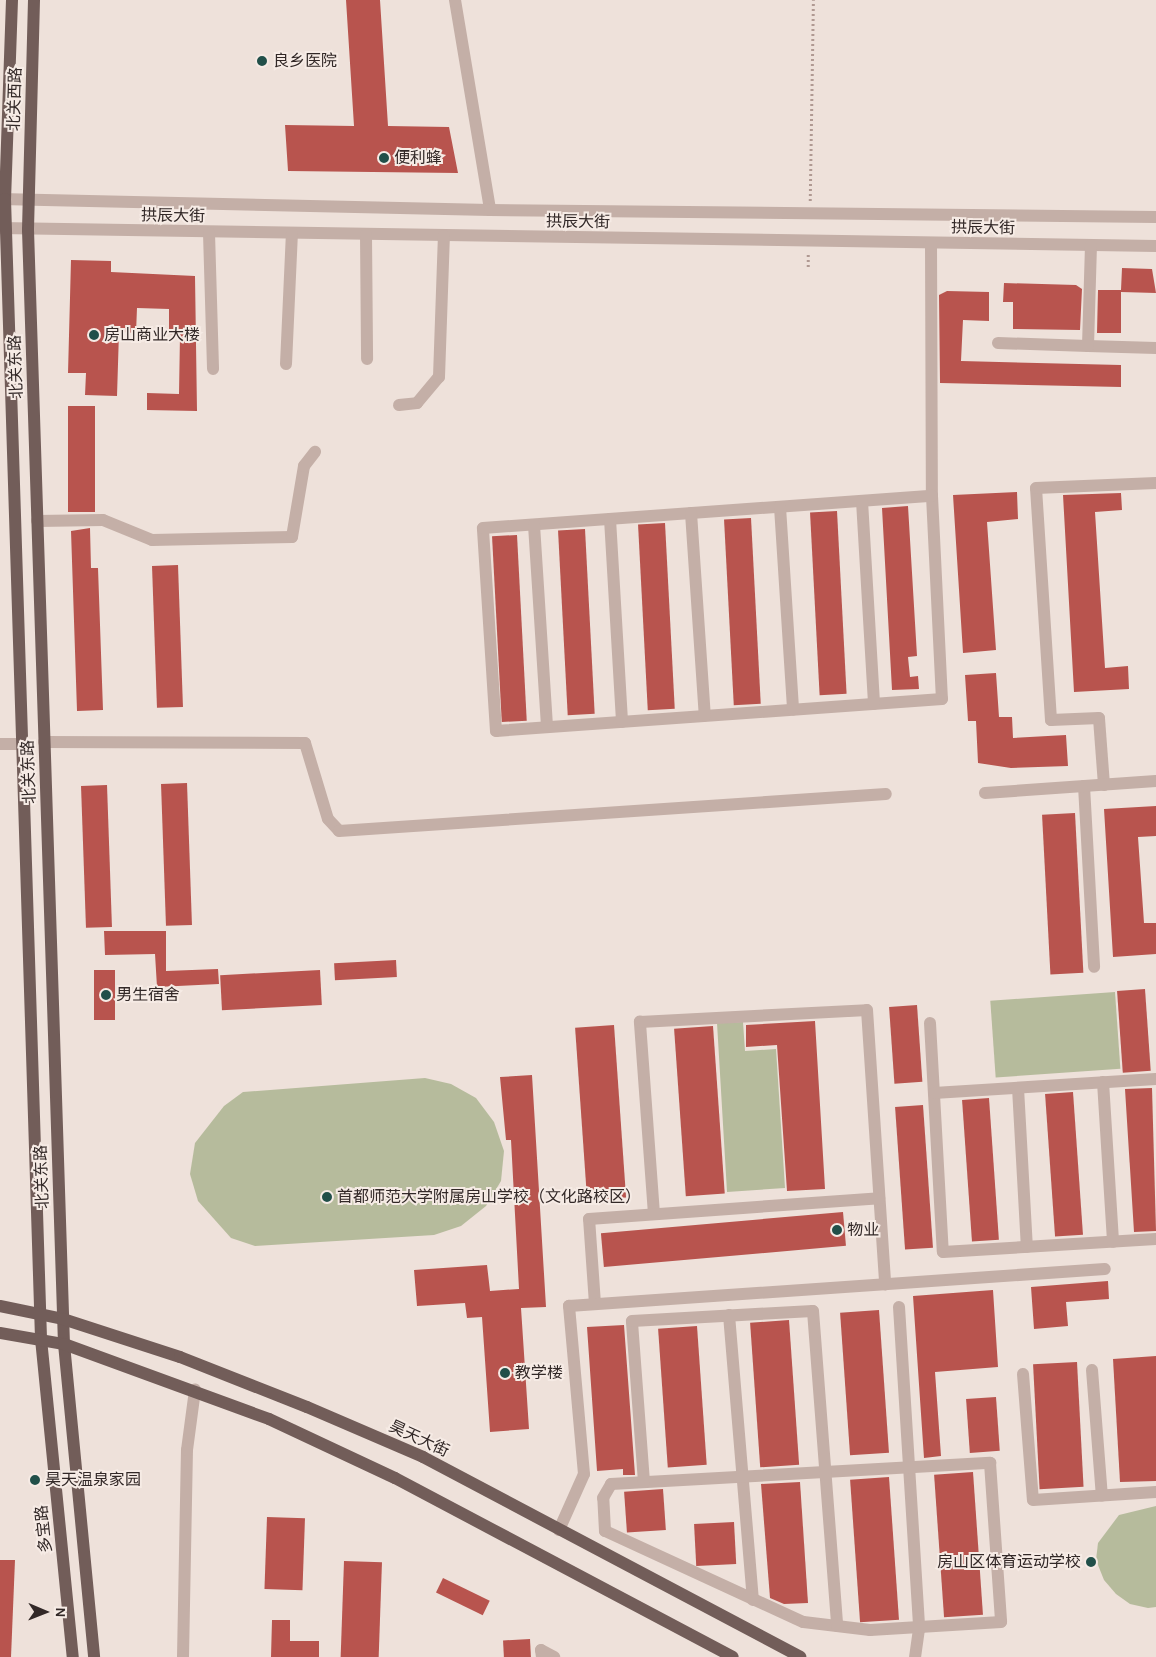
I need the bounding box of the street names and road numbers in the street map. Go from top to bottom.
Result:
street label: 北关西路 [4,67,26,131]
street label: 拱辰大街 [141,206,205,226]
street label: 拱辰大街 [546,212,610,232]
street label: 拱辰大街 [951,218,1015,238]
street label: 北关东路 [5,335,27,399]
street label: 北关东路 [18,740,40,804]
street label: 北关东路 [31,1145,53,1209]
street label: 昊天大街 [386,1417,452,1461]
street label: 多宝路 [32,1504,56,1554]

